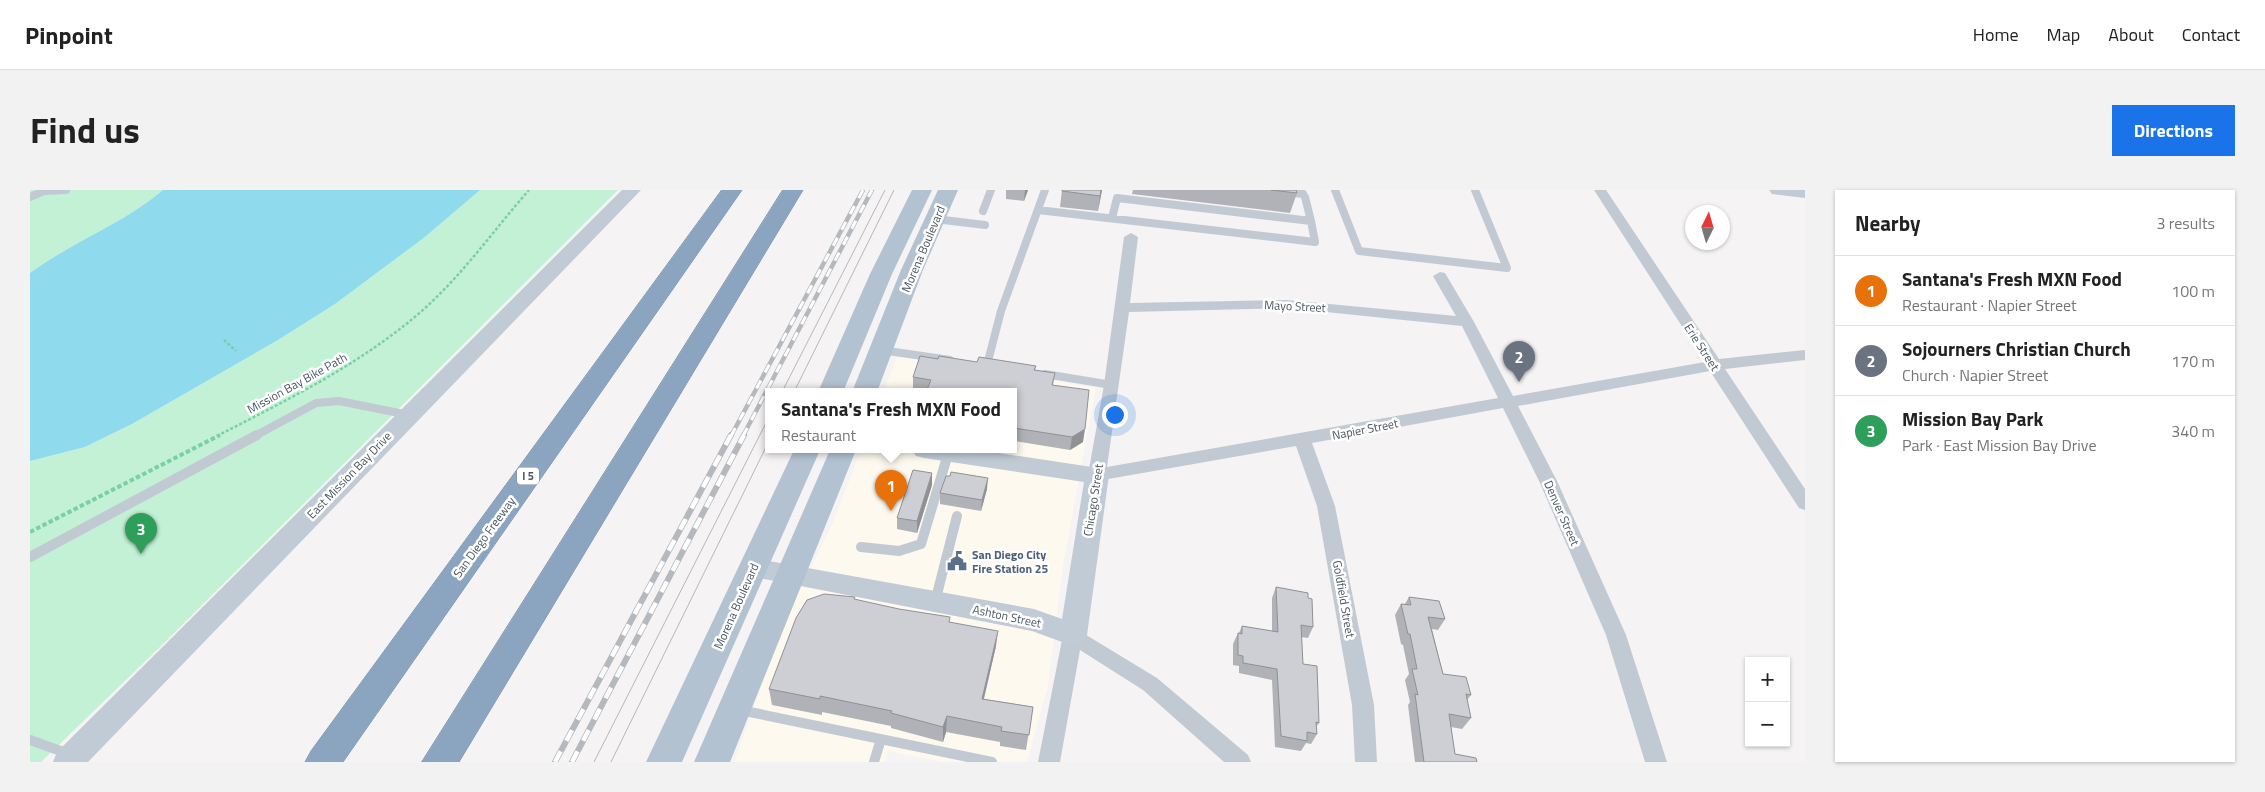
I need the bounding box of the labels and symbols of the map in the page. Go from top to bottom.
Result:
street label: Morena Boulevard [896,203,950,295]
north arrow [1685,205,1730,250]
street label: Mayo Street [1264,295,1327,317]
street label: Erie Street [1680,320,1725,375]
pin: 2 [1503,341,1535,382]
street label: Mission Bay Bike Path [244,348,350,418]
your location [1102,402,1128,428]
street label: Napier Street [1330,413,1400,445]
street label: East Mission Bay Drive [302,427,396,523]
street label: Chicago Street [1078,462,1108,538]
road number: I 5 [517,468,539,484]
pin: 1 [875,470,907,511]
street label: Denver Street [1539,477,1585,549]
street label: San Diego Freeway [448,492,520,581]
pin: 3 [125,513,157,554]
place label: San Diego City Fire Station 25 [972,545,1049,578]
public building icon: San Diego City Fire Station 25 [946,550,968,572]
street label: Goldfield Street [1328,559,1360,640]
street label: Morena Boulevard [709,560,763,652]
street label: Ashton Street [971,599,1044,633]

